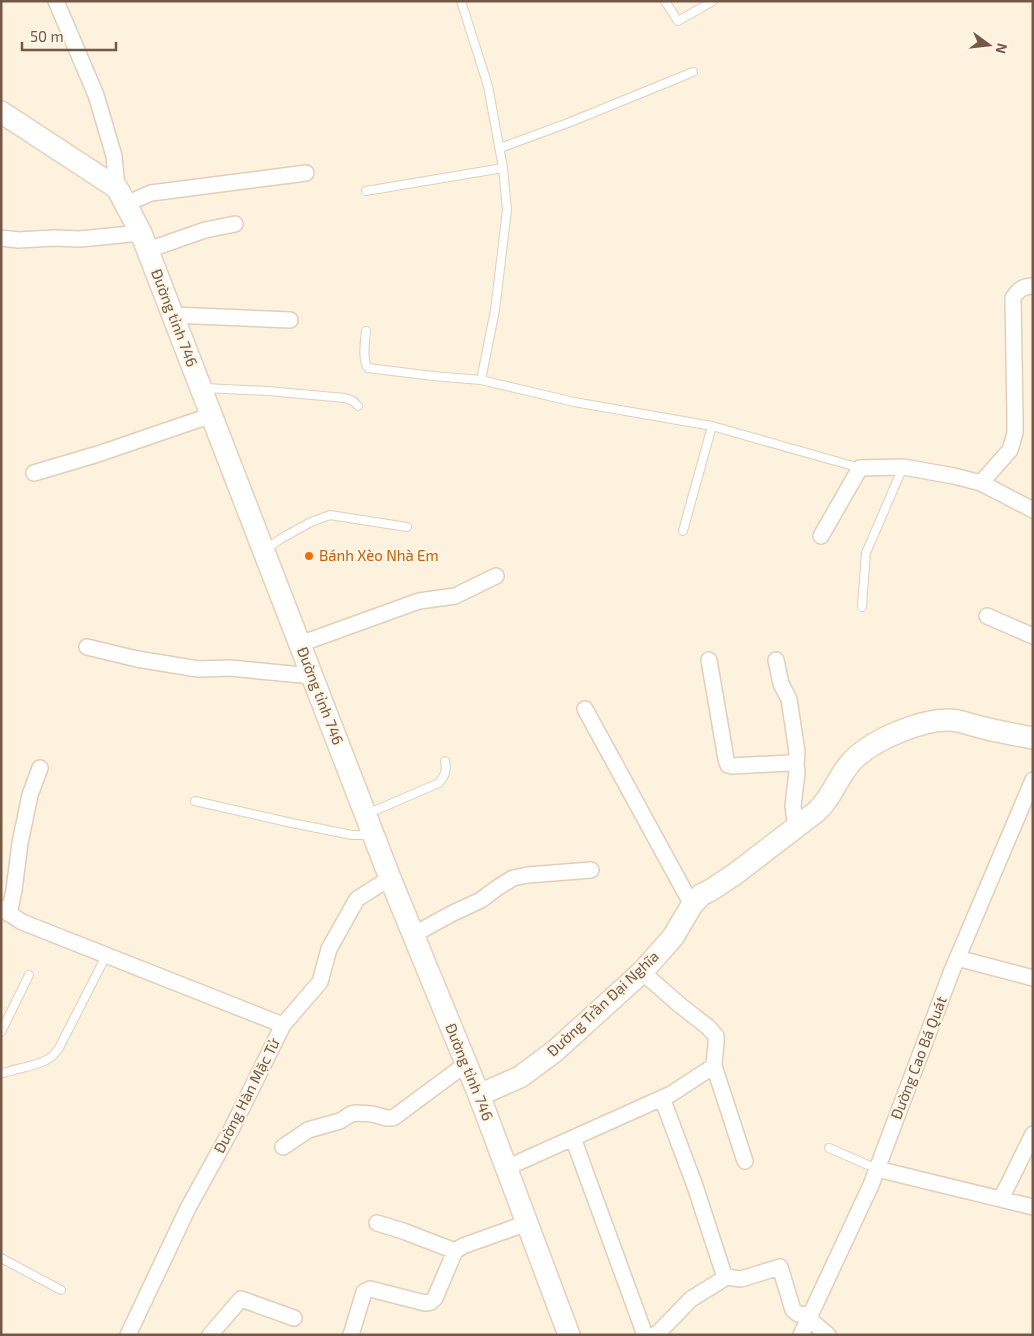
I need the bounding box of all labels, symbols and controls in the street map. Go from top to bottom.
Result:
scale bar [22,20,116,52]
north arrow [964,20,1014,70]
text: 50 m [30,27,64,45]
text: N [993,41,1012,56]
street label: Đường tỉnh 746 [148,266,202,369]
place label: Bánh Xèo Nhà Em [319,546,439,564]
marker: Bánh Xèo Nhà Em [303,550,315,562]
street label: Đường tỉnh 746 [294,644,348,747]
street label: Đường Trần Đại Nghĩa [543,947,662,1060]
street label: Đường Cao Bá Quát [886,993,951,1122]
street label: Đường tỉnh 746 [442,1020,498,1123]
street label: Đường Hàn Mặc Tử [209,1034,283,1156]

